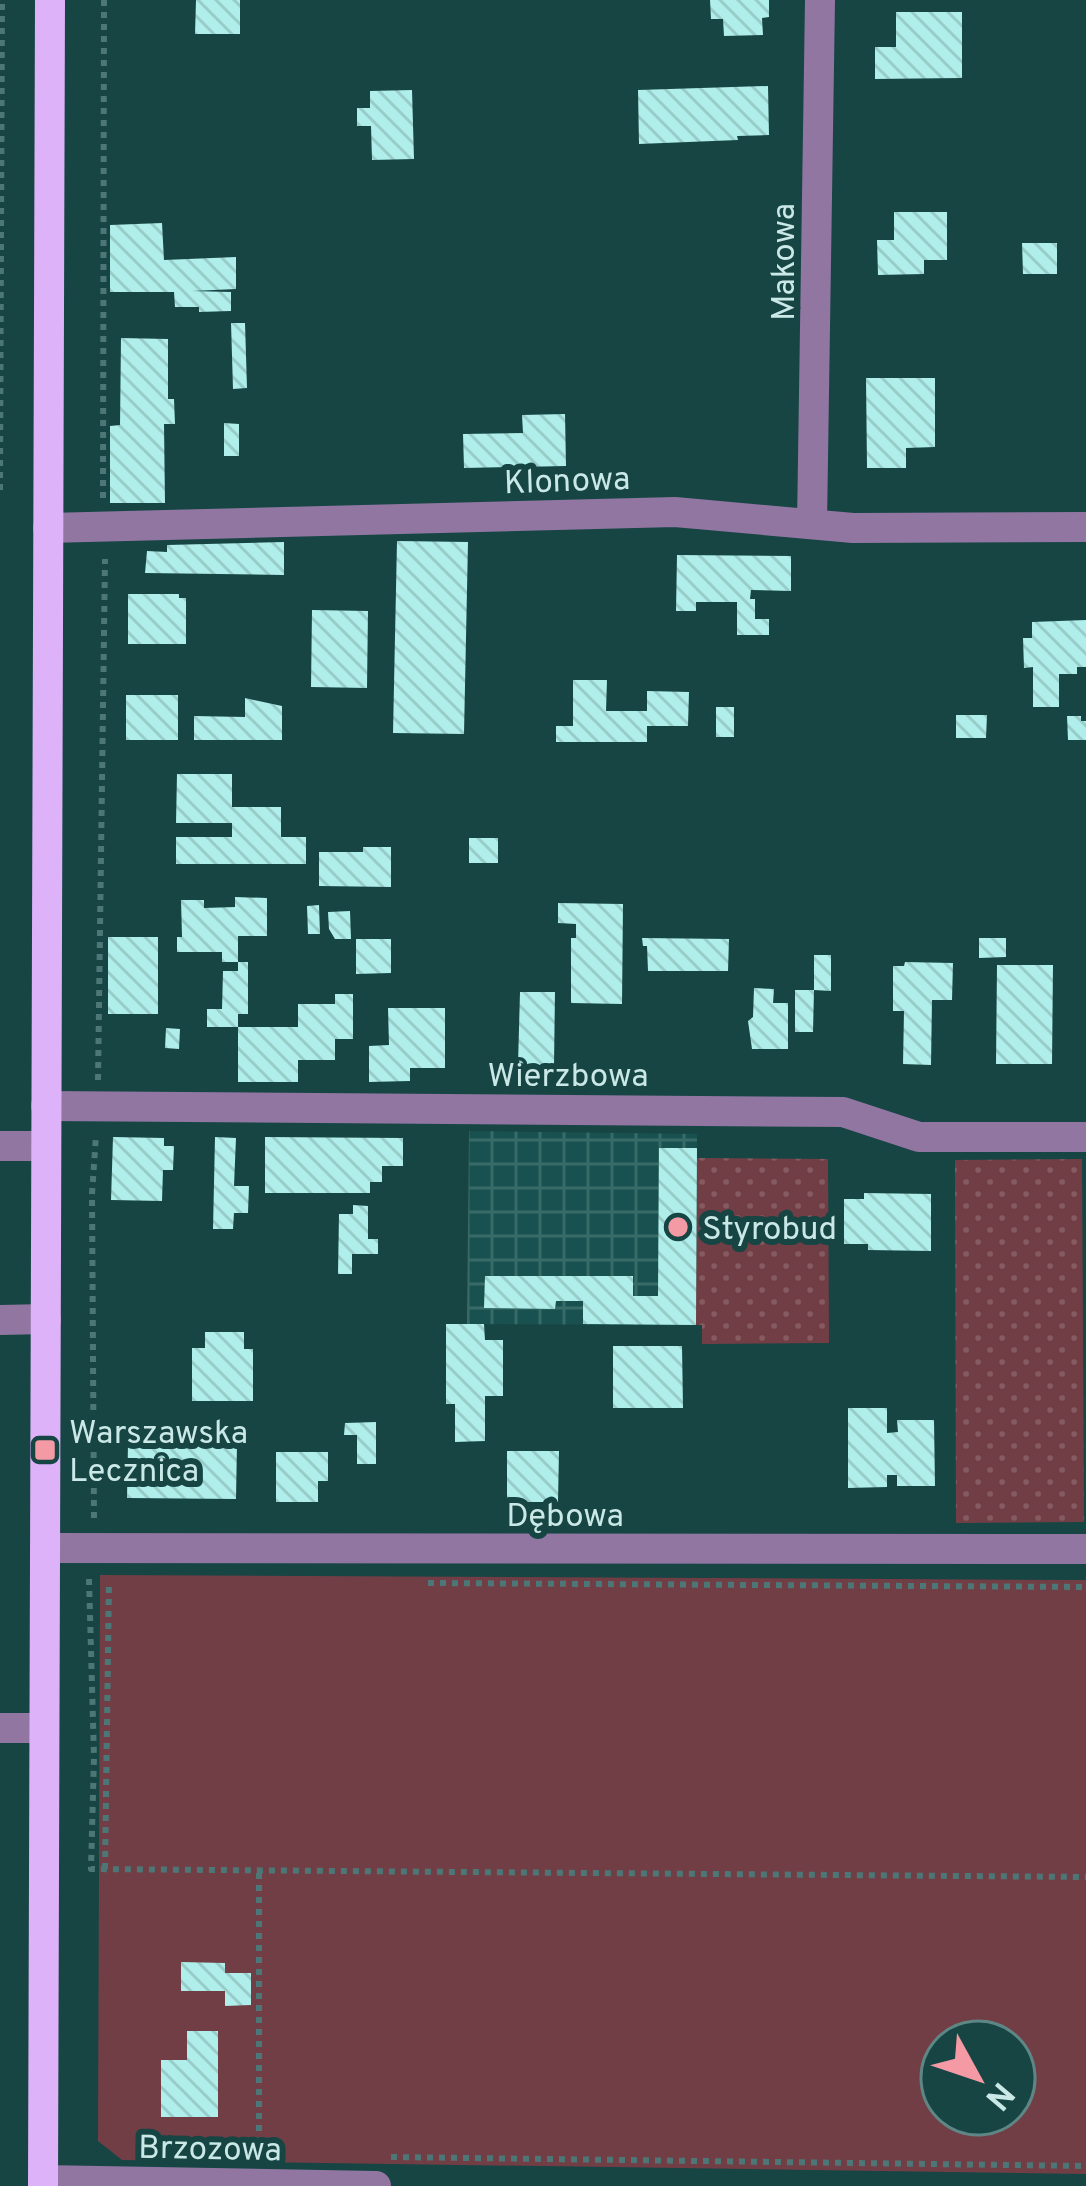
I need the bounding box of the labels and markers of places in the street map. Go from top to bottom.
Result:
place label: Styrobud [702,1210,837,1252]
marker: Styrobud [665,1214,691,1240]
place label: Warszawska Lecznica [69,1414,248,1494]
marker: Warszawska Lecznica [32,1437,58,1463]

